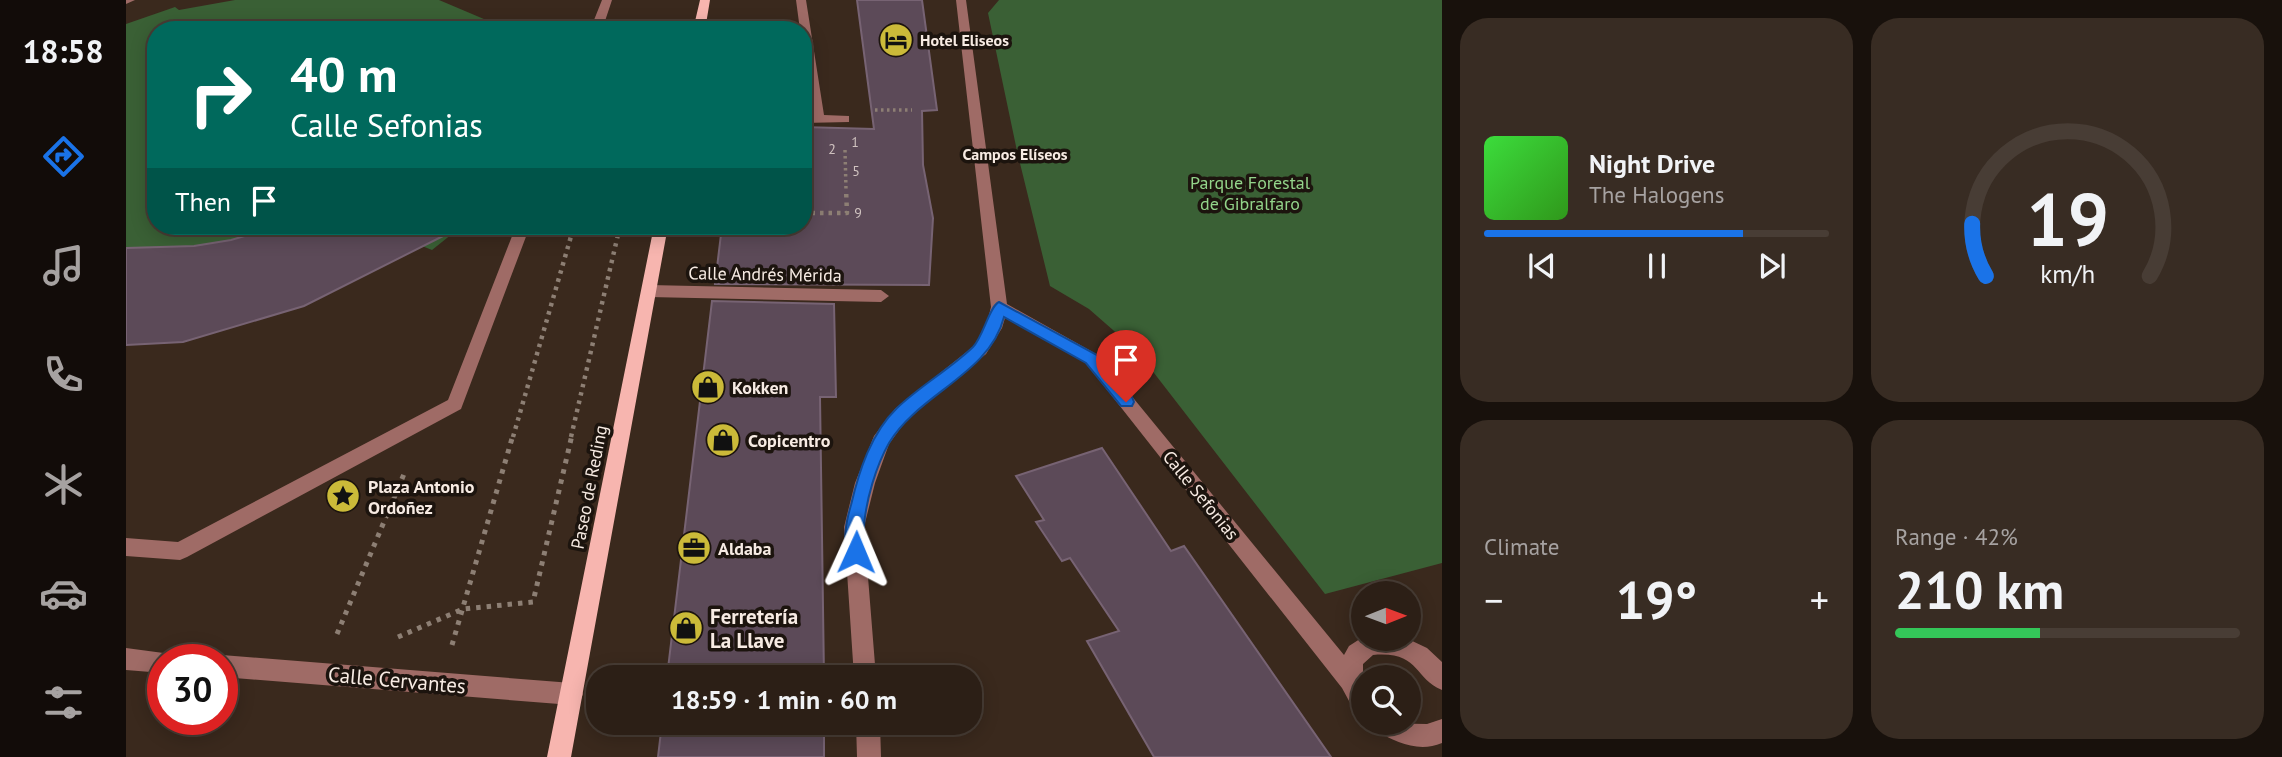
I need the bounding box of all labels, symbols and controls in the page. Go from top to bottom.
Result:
hotel icon: Hotel Eliseos [877,21,915,59]
text: 18:58 [22,30,104,72]
place label: Hotel Eliseos [920,30,1009,50]
text: 40 m [290,42,397,106]
icon: right [175,49,266,140]
text: Calle Sefonias [290,104,483,146]
icon: directions [39,132,88,181]
house number: 1 [851,133,859,151]
house number: 2 [828,140,836,158]
district label: Campos Elíseos [962,144,1068,164]
text: Night Drive [1589,147,1715,180]
house number: 5 [852,162,860,180]
park label: Parque Forestal de Gibralfaro [1190,171,1311,215]
text: 19 [2026,173,2109,267]
text: The Halogens [1589,180,1724,209]
icon: arrive [245,182,283,220]
text: Then [175,185,231,218]
house number: 9 [854,204,862,222]
icon: music [39,241,88,290]
icon: previous [1523,247,1561,285]
icon: pause [1638,247,1676,285]
icon: next [1753,247,1791,285]
text: km/h [2040,258,2095,290]
street label: Calle Andrés Mérida [688,261,842,287]
pin [1096,330,1156,402]
icon: arrive [1107,341,1145,379]
icon: phone [39,350,88,399]
shop icon: Kokken [689,368,727,406]
place label: Kokken [732,376,788,399]
shop icon: Copicentro [704,421,742,459]
street label: Paseo de Reding [566,423,612,551]
place label: Copicentro [748,429,831,452]
street label: Calle Sefonias [1158,446,1244,544]
icon: climate [39,460,88,509]
place label: Plaza Antonio Ordoñez [368,475,475,519]
place icon: Plaza Antonio Ordoñez [324,477,362,515]
position arrow [819,515,893,589]
text: Range · 42% [1895,522,2018,551]
office icon: Aldaba [675,529,713,567]
text: Climate [1484,532,1559,561]
place label: Aldaba [718,537,771,560]
text: 210 km [1895,556,2064,623]
text: 19° [1616,566,1697,633]
icon: car [39,569,88,618]
text: − [1484,575,1503,624]
text: + [1810,575,1829,624]
north arrow [1351,581,1421,651]
map controls [1351,581,1421,735]
place label: Ferretería La Llave [710,603,798,654]
shop icon: Ferretería La Llave [667,609,705,647]
speed limit sign: 30 [147,644,238,735]
street label: Calle Cervantes [327,661,467,699]
button: search [1351,665,1421,735]
icon: filters [39,678,88,727]
text: 18:59 · 1 min · 60 m [671,683,897,716]

